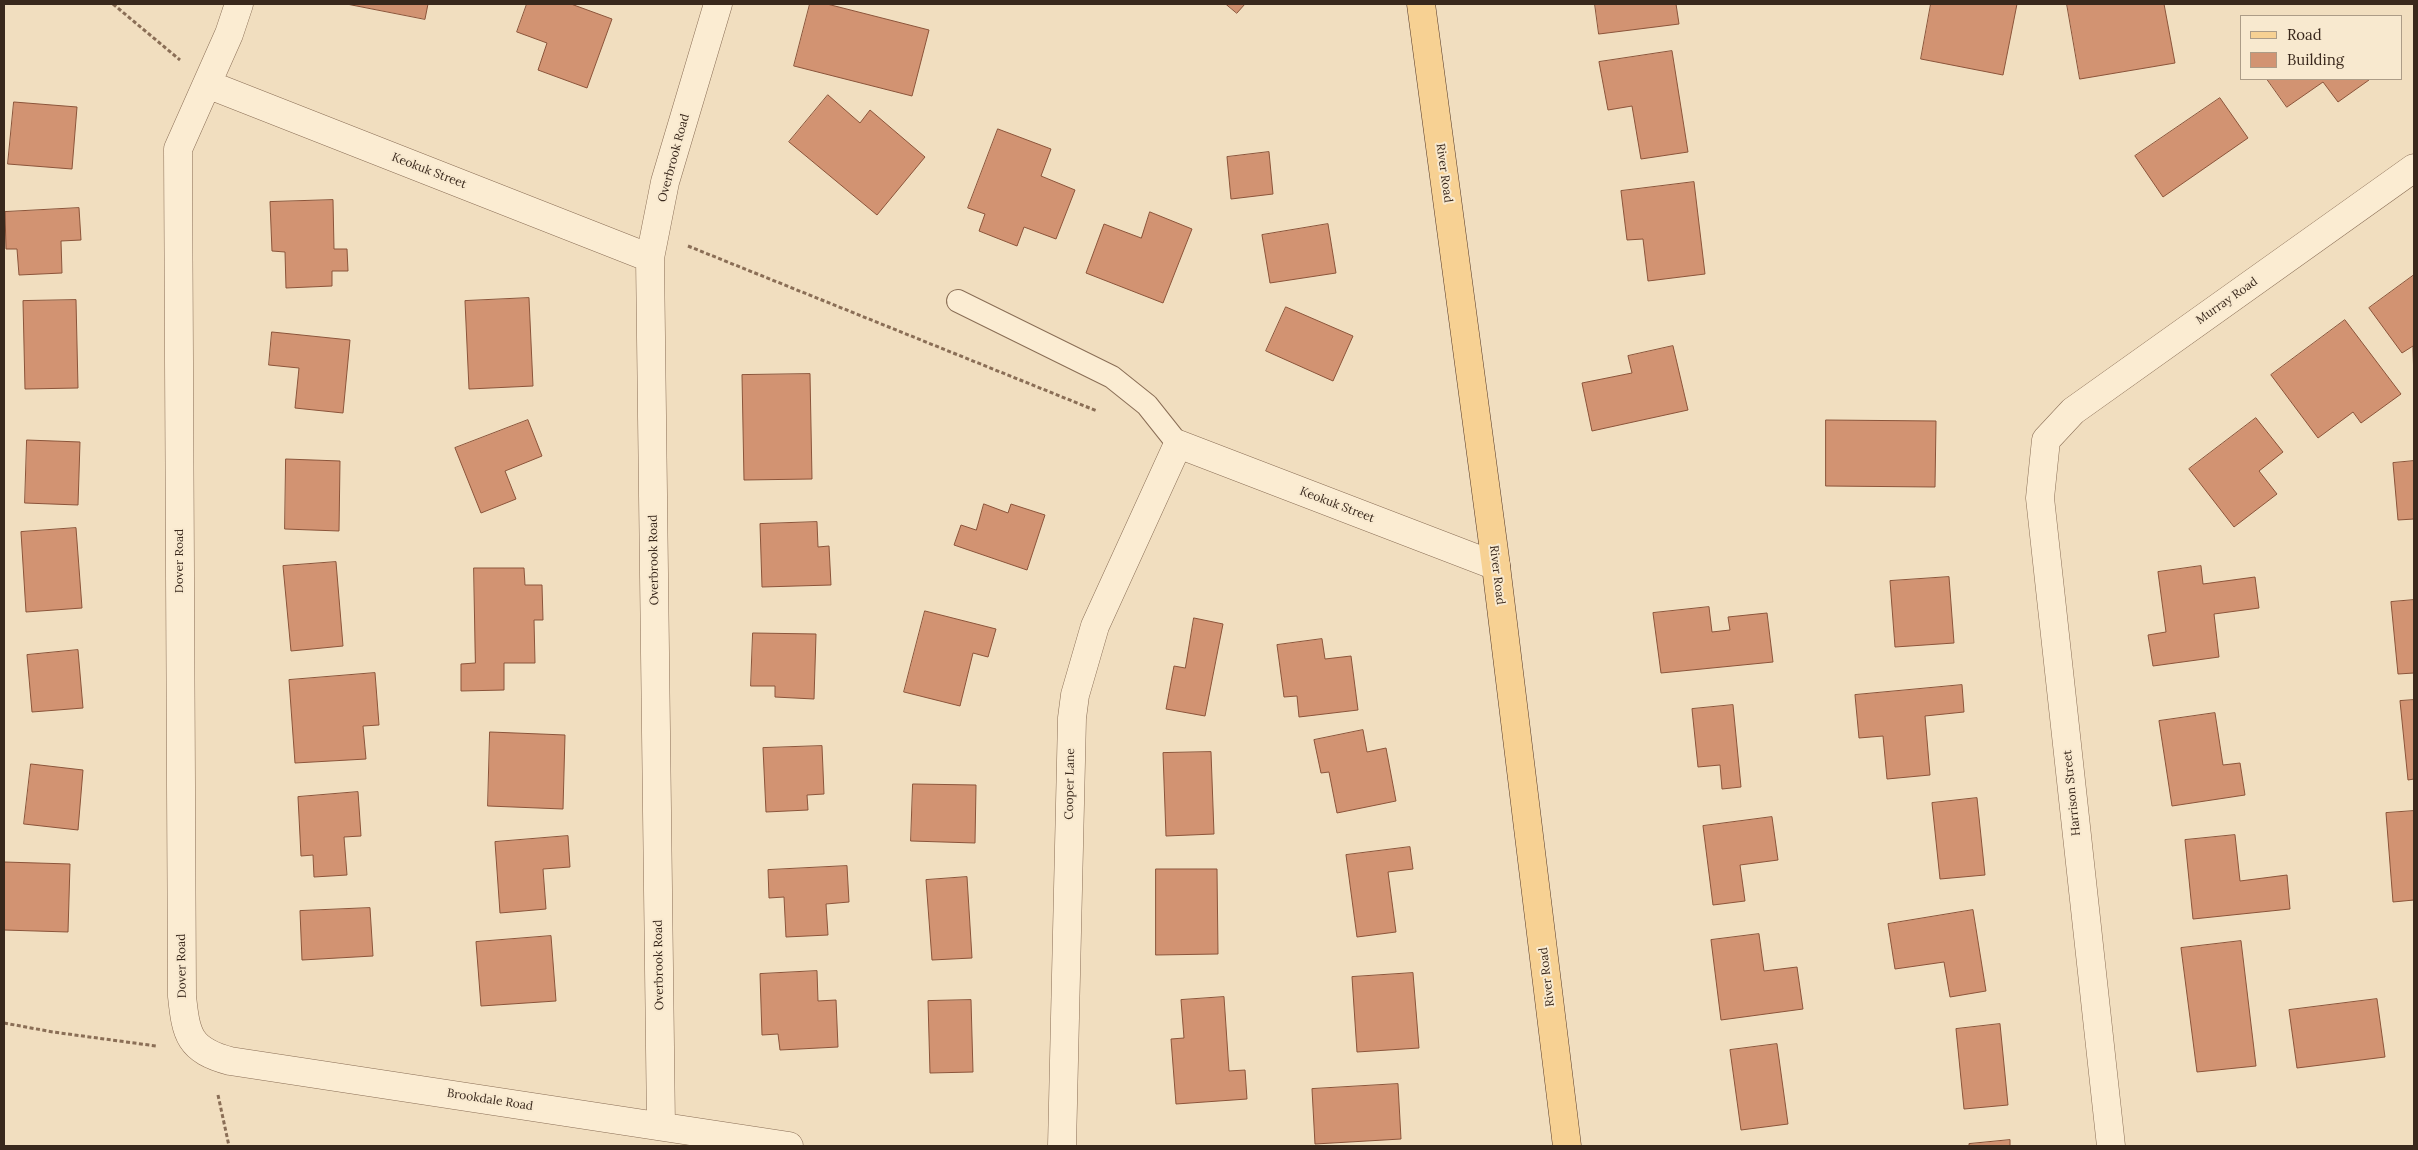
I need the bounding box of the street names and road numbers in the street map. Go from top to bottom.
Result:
street label: Overbrook Road [655,112,693,204]
street label: River Road [1433,142,1455,204]
street label: Keokuk Street [390,150,468,192]
street label: Murray Road [2193,274,2261,328]
street label: Keokuk Street [1298,484,1376,526]
street label: Overbrook Road [646,515,662,605]
street label: Dover Road [173,529,187,593]
street label: River Road [1486,545,1508,605]
street label: Cooper Lane [1062,748,1078,820]
street label: Harrison Street [2060,749,2084,837]
street label: Overbrook Road [651,920,667,1010]
street label: Dover Road [174,934,190,998]
street label: River Road [1536,947,1558,1007]
street label: Brookdale Road [446,1086,534,1114]

